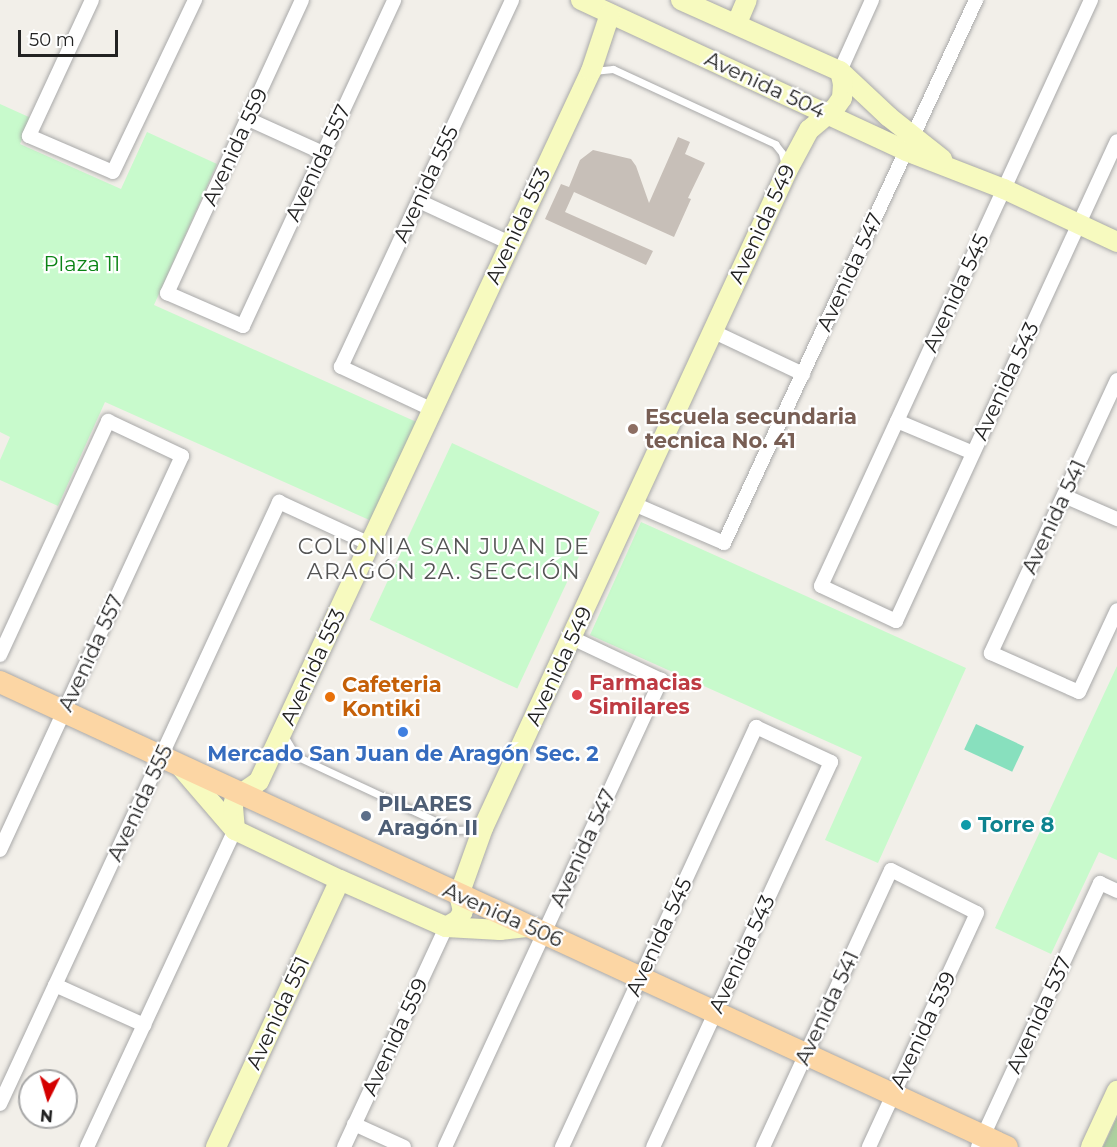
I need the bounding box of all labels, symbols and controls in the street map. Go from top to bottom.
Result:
scale bar [21,18,122,56]
text: 50 m [29,29,75,51]
street label: Avenida 504 [701,46,829,124]
street label: Avenida 559 [197,84,273,210]
street label: Avenida 557 [280,101,356,225]
street label: Avenida 555 [388,122,464,246]
street label: Avenida 549 [723,160,801,288]
street label: Avenida 553 [480,164,556,288]
street label: Avenida 547 [812,209,888,335]
street label: Avenida 545 [918,230,994,356]
park label: Plaza 11 [44,251,120,277]
street label: Avenida 543 [968,318,1044,444]
place label: Escuela secundaria tecnica No. 41 [645,404,857,454]
marker: Escuela secundaria tecnica No. 41 [626,422,640,436]
street label: Avenida 541 [1017,456,1091,578]
district label: COLONIA SAN JUAN DE ARAGÓN 2A. SECCIÓN [298,533,590,584]
street label: Avenida 557 [53,591,129,715]
street label: Avenida 549 [520,602,598,730]
street label: Avenida 553 [275,605,351,729]
place label: Farmacias Similares [589,670,702,720]
place label: Cafeteria Kontiki [342,672,442,722]
marker: Farmacias Similares [570,688,584,702]
marker: Cafeteria Kontiki [323,690,337,704]
marker: Mercado San Juan de Aragón Sec. 2 [396,725,410,739]
street label: Avenida 555 [102,741,178,865]
place label: Mercado San Juan de Aragón Sec. 2 [207,741,599,767]
street label: Avenida 547 [545,785,621,911]
place label: PILARES Aragón II [378,791,478,841]
marker: PILARES Aragón II [359,809,373,823]
place label: Torre 8 [978,812,1054,838]
marker: Torre 8 [959,818,973,832]
street label: Avenida 545 [621,874,697,1000]
street label: Avenida 506 [439,877,567,953]
street label: Avenida 543 [704,891,780,1017]
street label: Avenida 541 [790,947,864,1069]
street label: Avenida 551 [241,953,315,1073]
street label: Avenida 537 [1001,953,1077,1077]
street label: Avenida 539 [885,967,961,1093]
street label: Avenida 559 [357,974,433,1100]
north arrow [18,1069,78,1129]
text: N [39,1105,54,1125]

